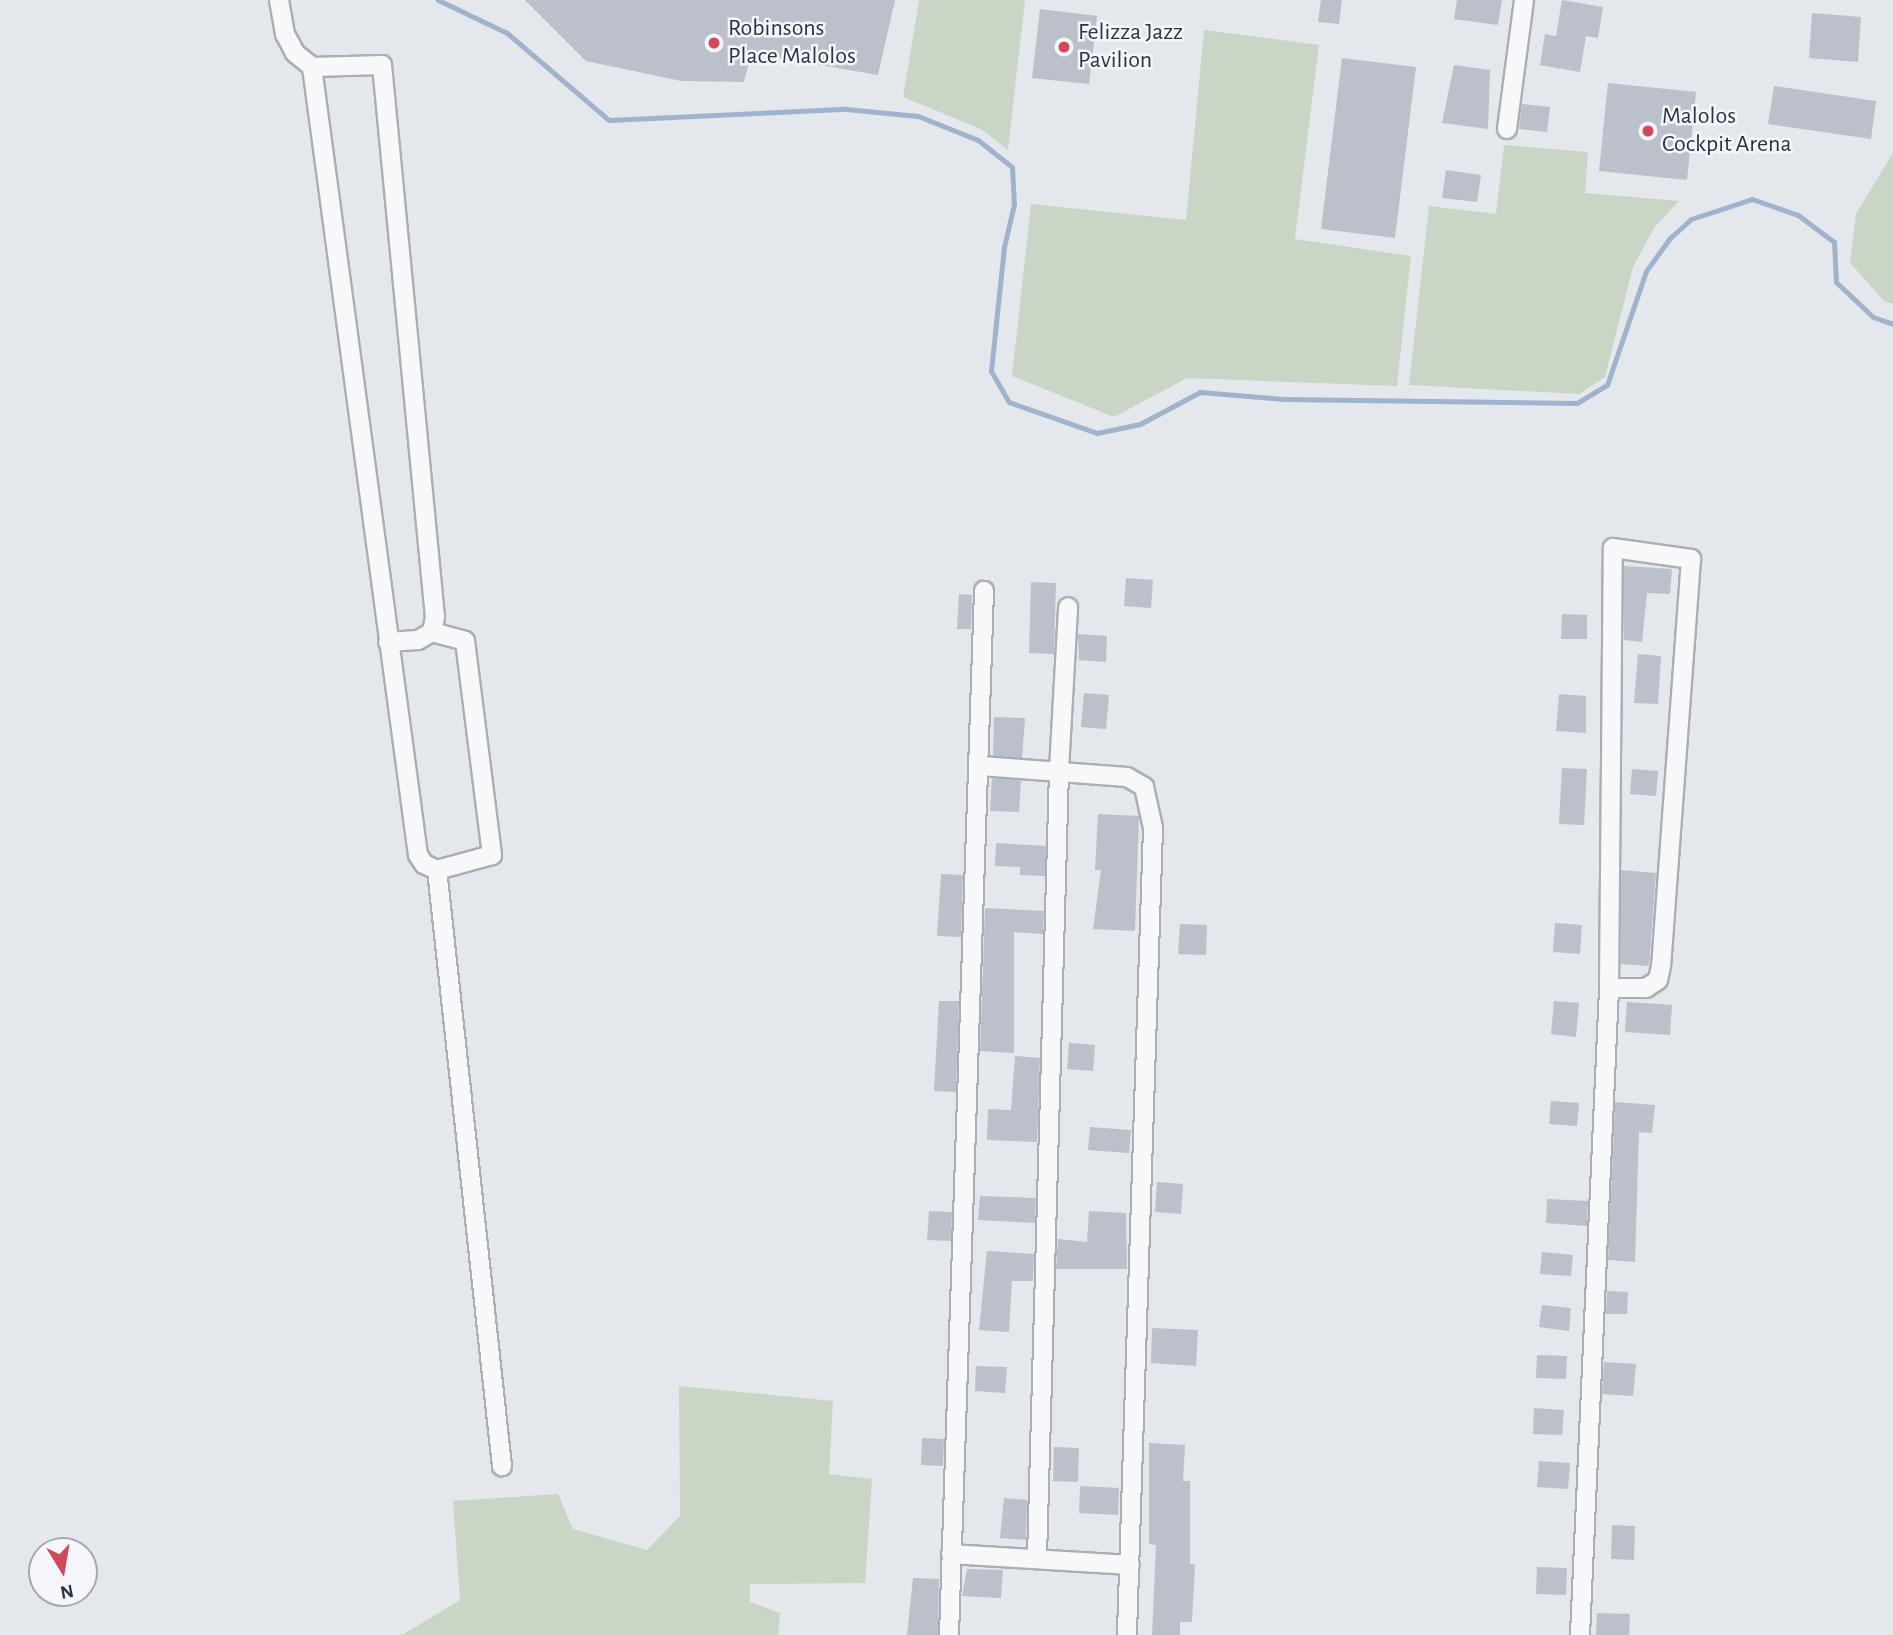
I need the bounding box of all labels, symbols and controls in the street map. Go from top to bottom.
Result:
place label: Robinsons Place Malolos [728,15,856,71]
place label: Felizza Jazz Pavilion [1078,19,1183,75]
marker: Robinsons Place Malolos [706,35,722,51]
marker: Felizza Jazz Pavilion [1056,39,1072,55]
place label: Malolos Cockpit Arena [1662,103,1792,159]
marker: Malolos Cockpit Arena [1640,123,1656,139]
north arrow [28,1537,98,1607]
text: N [58,1581,75,1602]

